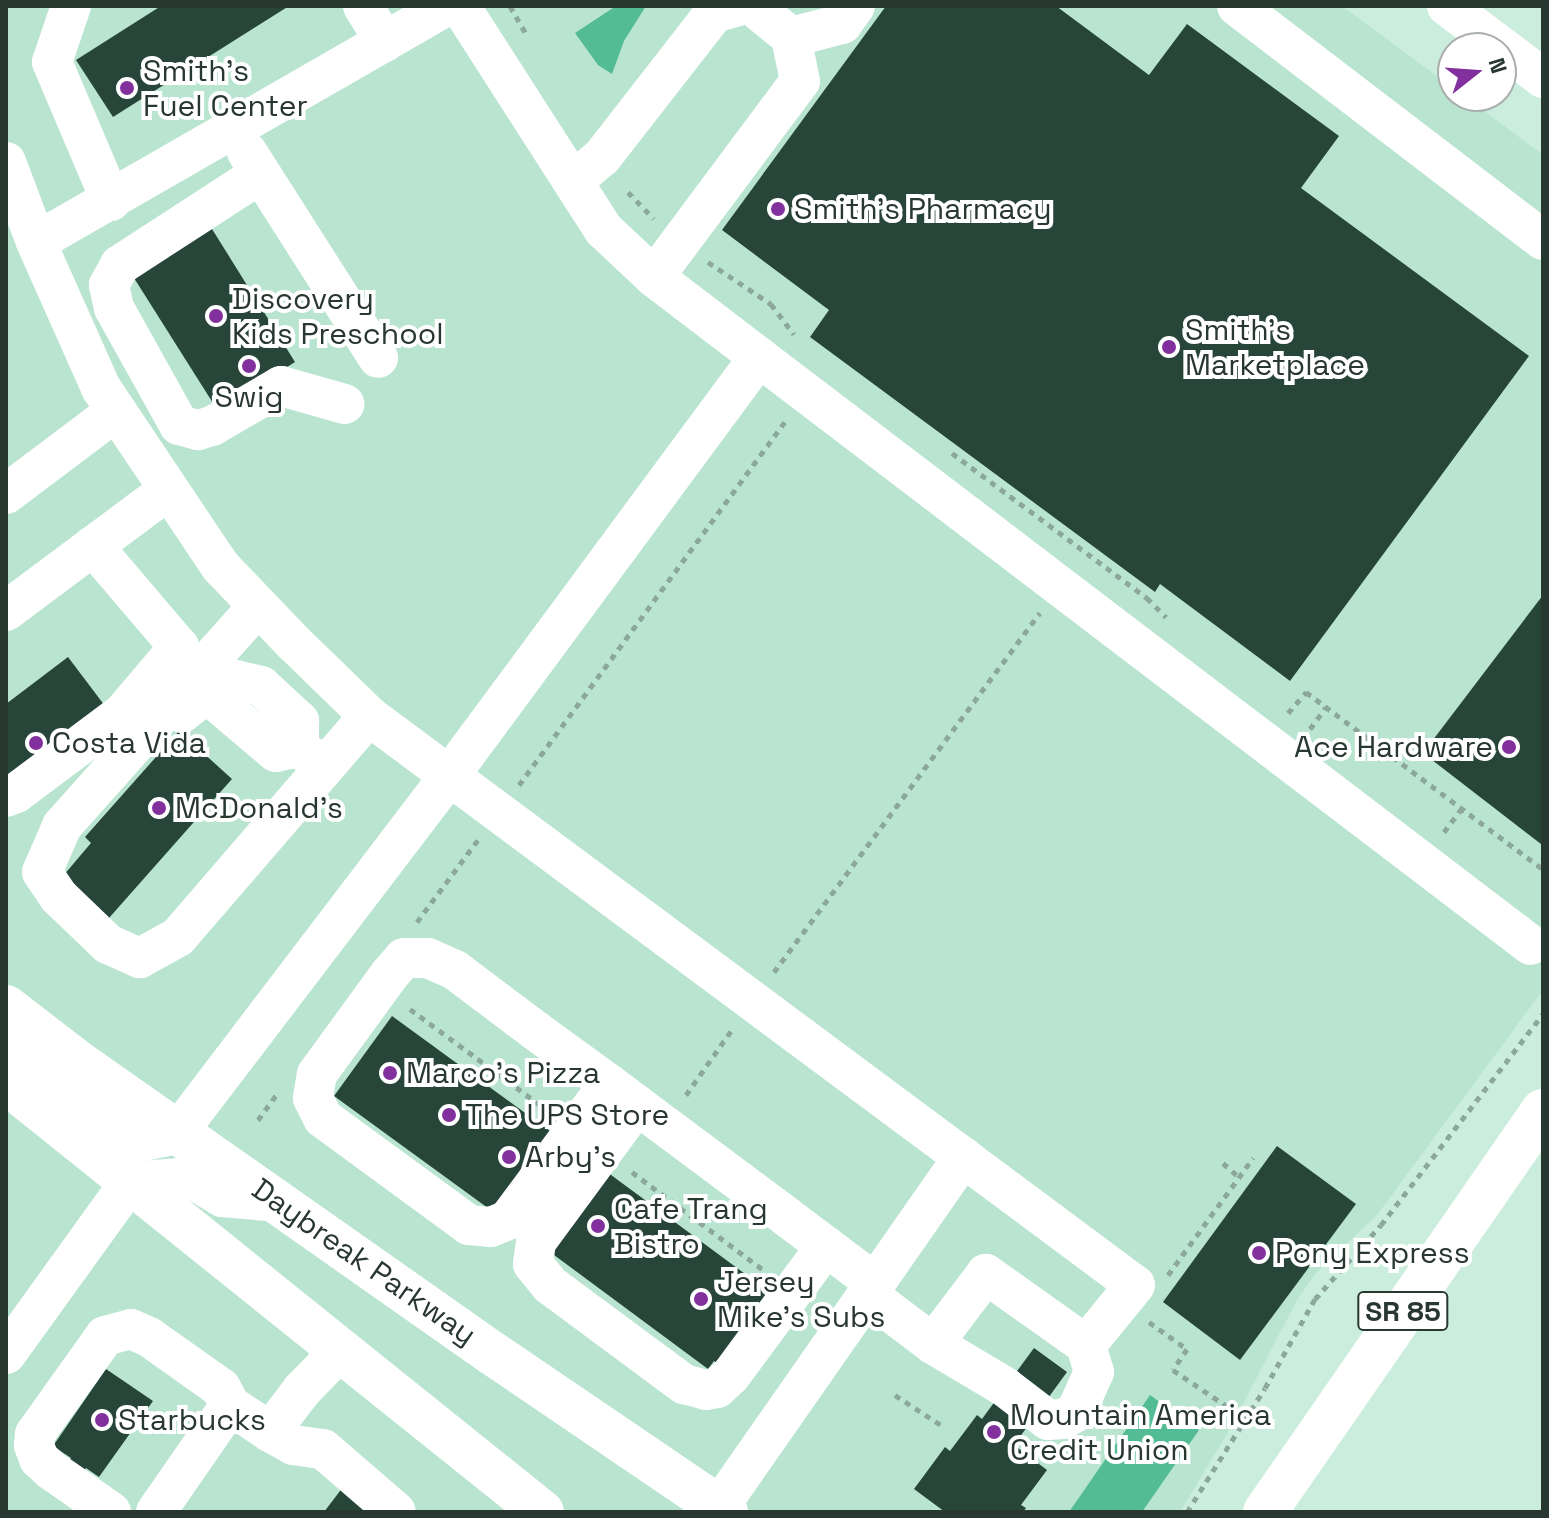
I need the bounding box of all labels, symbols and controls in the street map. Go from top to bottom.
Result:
north arrow [1437,32,1517,112]
place label: Smith's Fuel Center [143,53,308,124]
text: N [1482,54,1514,77]
marker: Smith's Fuel Center [118,79,136,97]
place label: Smith's Pharmacy [794,191,1052,227]
marker: Smith's Pharmacy [769,200,787,218]
place label: Discovery Kids Preschool [232,281,444,352]
marker: Discovery Kids Preschool [207,307,225,325]
place label: Smith's Marketplace [1185,312,1365,382]
marker: Smith's Marketplace [1160,338,1178,356]
marker: Swig [240,357,258,375]
place label: Swig [214,379,284,415]
place label: Costa Vida [52,725,206,761]
place label: Ace Hardware [1294,729,1493,765]
marker: Costa Vida [27,734,45,752]
marker: Ace Hardware [1500,738,1518,756]
place label: McDonald's [175,790,343,826]
marker: McDonald's [150,799,168,817]
place label: Marco's Pizza [406,1055,600,1091]
marker: Marco's Pizza [381,1064,399,1082]
place label: The UPS Store [465,1097,669,1133]
marker: The UPS Store [440,1106,458,1124]
place label: Arby's [525,1139,616,1175]
marker: Arby's [500,1148,518,1166]
street label: Daybreak Parkway [245,1171,483,1353]
place label: Cafe Trang Bistro [614,1191,769,1262]
marker: Cafe Trang Bistro [589,1217,607,1235]
place label: Pony Express [1275,1235,1469,1271]
marker: Pony Express [1250,1244,1268,1262]
place label: Jersey Mike's Subs [717,1264,885,1334]
road number: SR 85 [1357,1287,1449,1335]
marker: Jersey Mike's Subs [692,1290,710,1308]
place label: Mountain America Credit Union [1010,1397,1272,1468]
place label: Starbucks [118,1402,266,1438]
marker: Starbucks [93,1411,111,1429]
marker: Mountain America Credit Union [985,1423,1003,1441]

